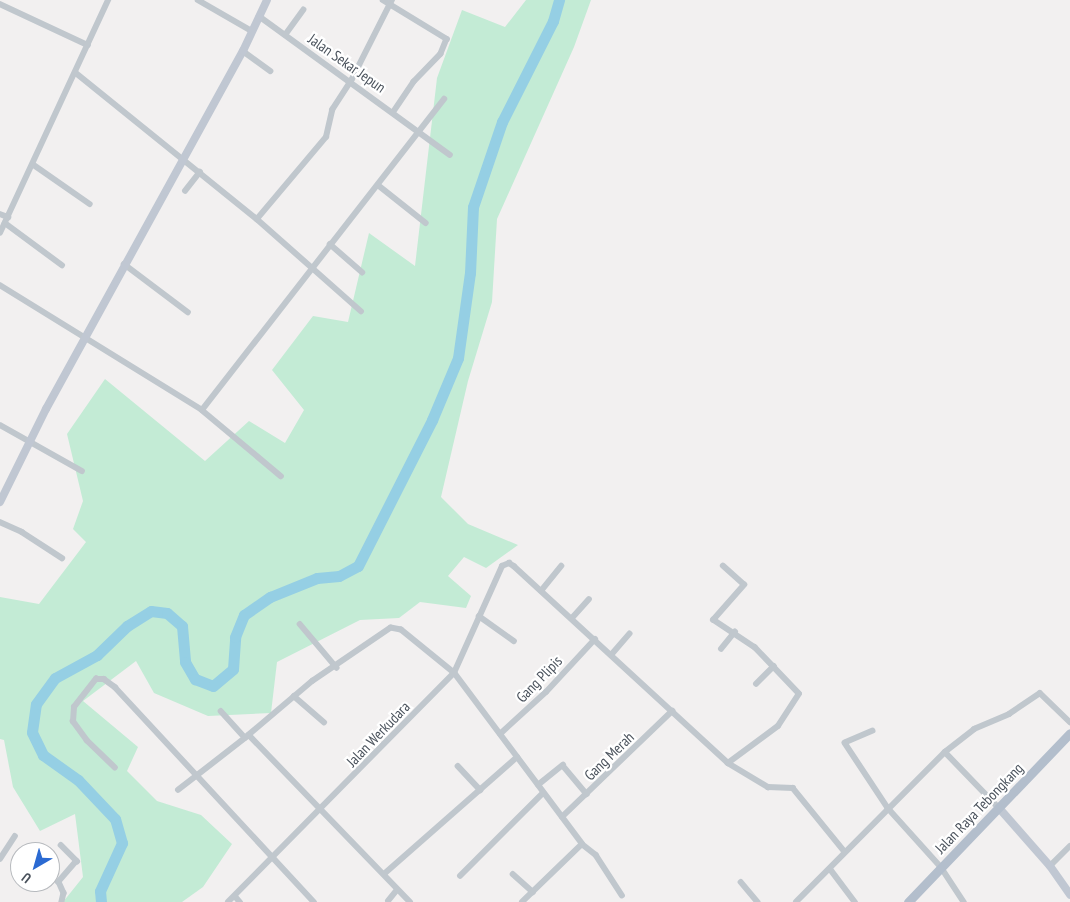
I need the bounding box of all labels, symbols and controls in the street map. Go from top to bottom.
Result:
street label: Jalan Sekar Jepun [305,30,389,96]
street label: Gang Plipis [512,652,566,706]
street label: Jalan Werkudara [342,698,414,770]
street label: Gang Merah [580,728,638,784]
street label: Jalan Raya Tebongkang [931,759,1027,857]
north arrow [10,842,60,892]
text: U [18,869,35,887]

